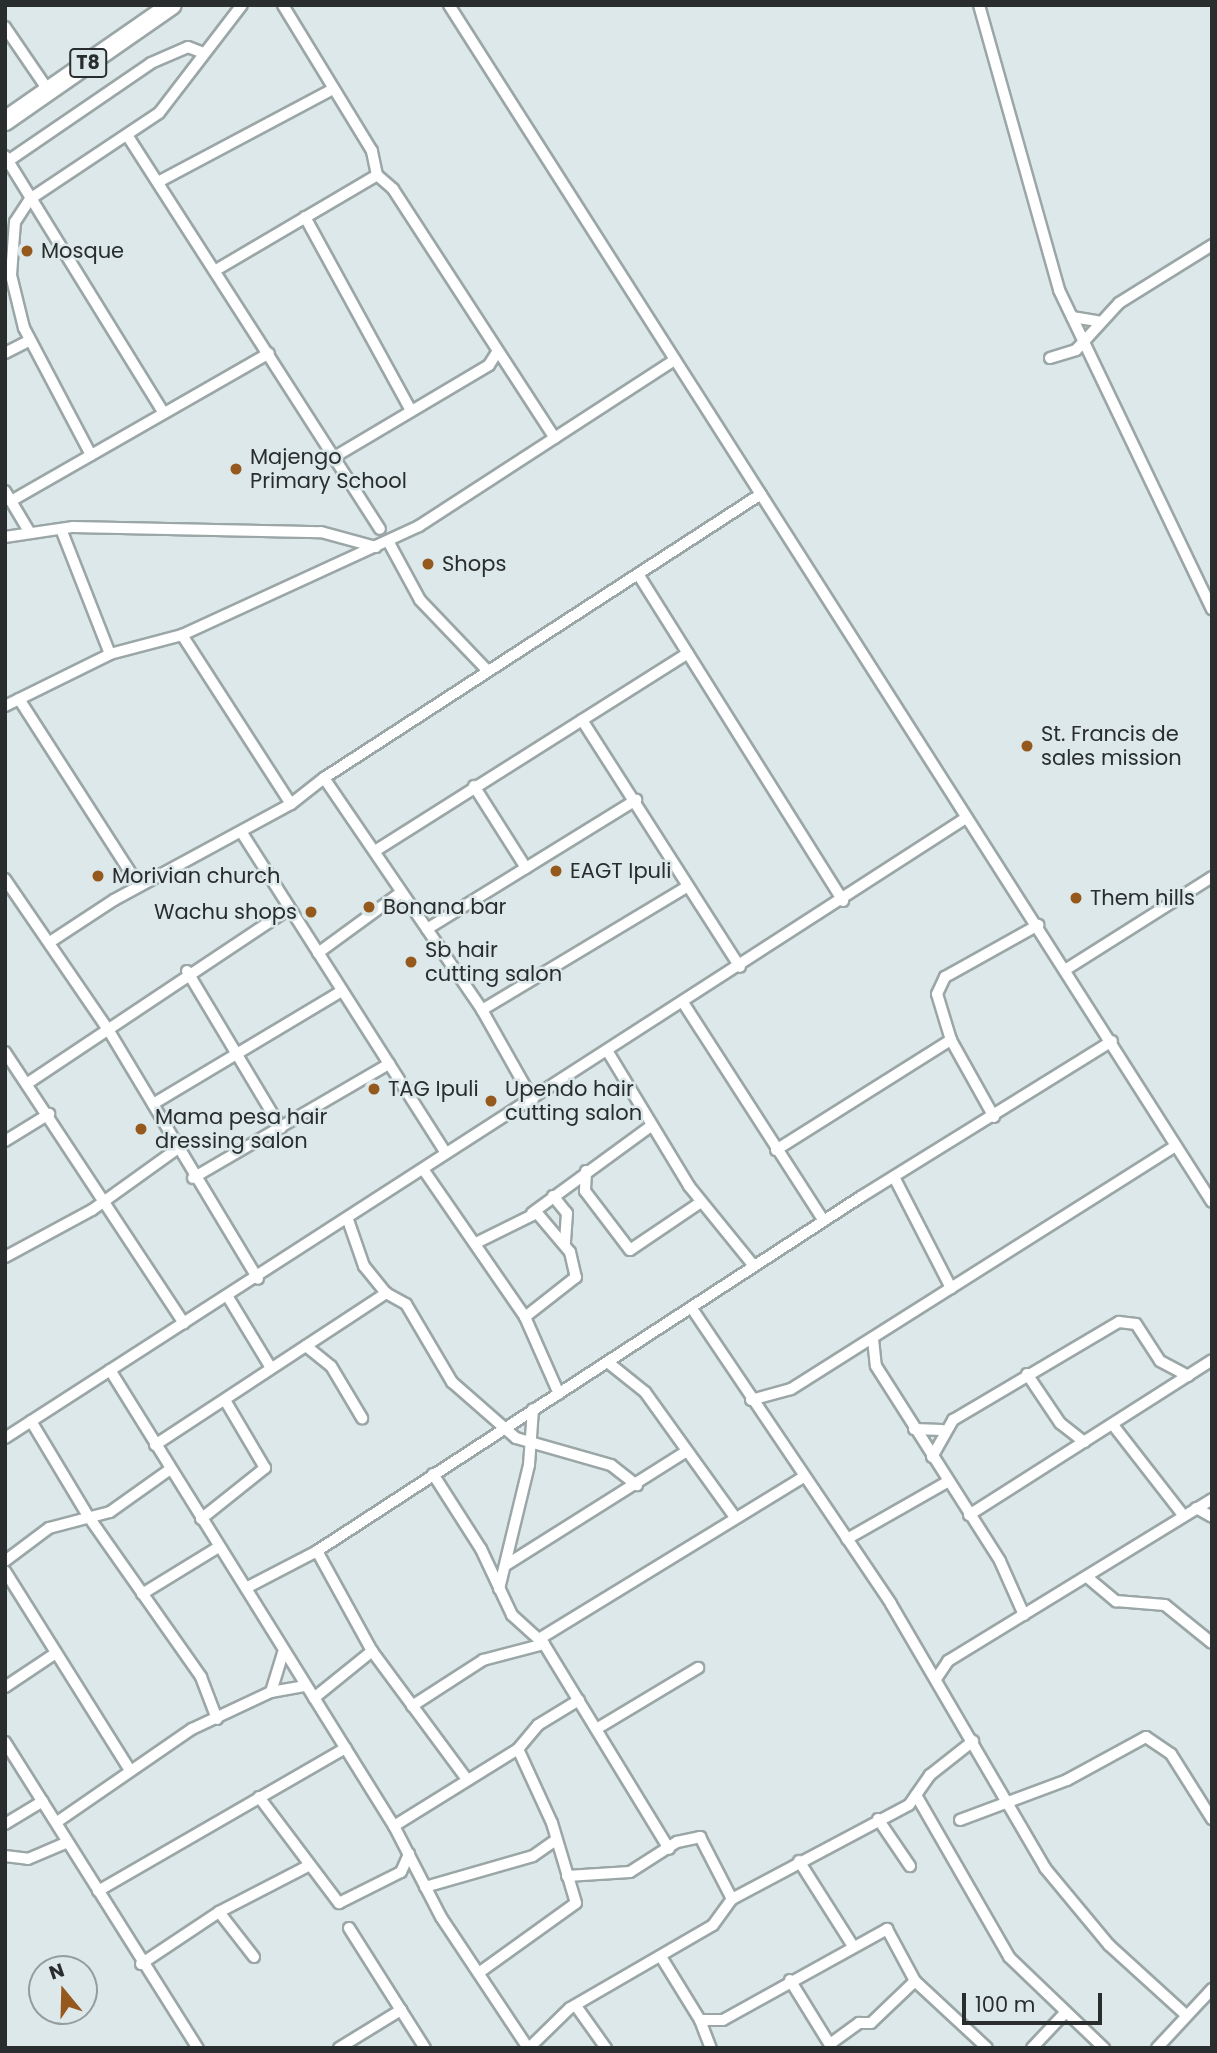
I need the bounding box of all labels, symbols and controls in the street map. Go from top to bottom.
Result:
road number: T8 [69,48,107,78]
place label: Mosque [41,238,124,264]
marker: Mosque [19,243,35,259]
place label: Majengo Primary School [250,444,407,494]
marker: Majengo Primary School [228,461,244,477]
place label: Shops [442,551,506,577]
marker: Shops [420,556,436,572]
place label: St. Francis de sales mission [1041,721,1182,771]
marker: St. Francis de sales mission [1019,738,1035,754]
place label: EAGT Ipuli [570,858,671,884]
place label: Morivian church [112,863,280,889]
marker: EAGT Ipuli [548,863,564,879]
marker: Morivian church [90,868,106,884]
place label: Them hills [1090,885,1195,911]
marker: Them hills [1068,890,1084,906]
place label: Bonana bar [383,894,506,920]
place label: Wachu shops [154,899,297,925]
marker: Bonana bar [361,899,377,915]
marker: Wachu shops [303,904,319,920]
place label: Sb hair cutting salon [425,937,562,987]
marker: Sb hair cutting salon [403,954,419,970]
place label: TAG Ipuli [388,1076,479,1102]
place label: Upendo hair cutting salon [505,1076,642,1126]
marker: TAG Ipuli [366,1081,382,1097]
marker: Upendo hair cutting salon [483,1093,499,1109]
place label: Mama pesa hair dressing salon [155,1104,327,1154]
marker: Mama pesa hair dressing salon [133,1121,149,1137]
north arrow [28,1955,98,2025]
text: N [45,1956,68,1987]
scale bar [965,1980,1105,2024]
text: 100 m [975,1990,1035,2019]

